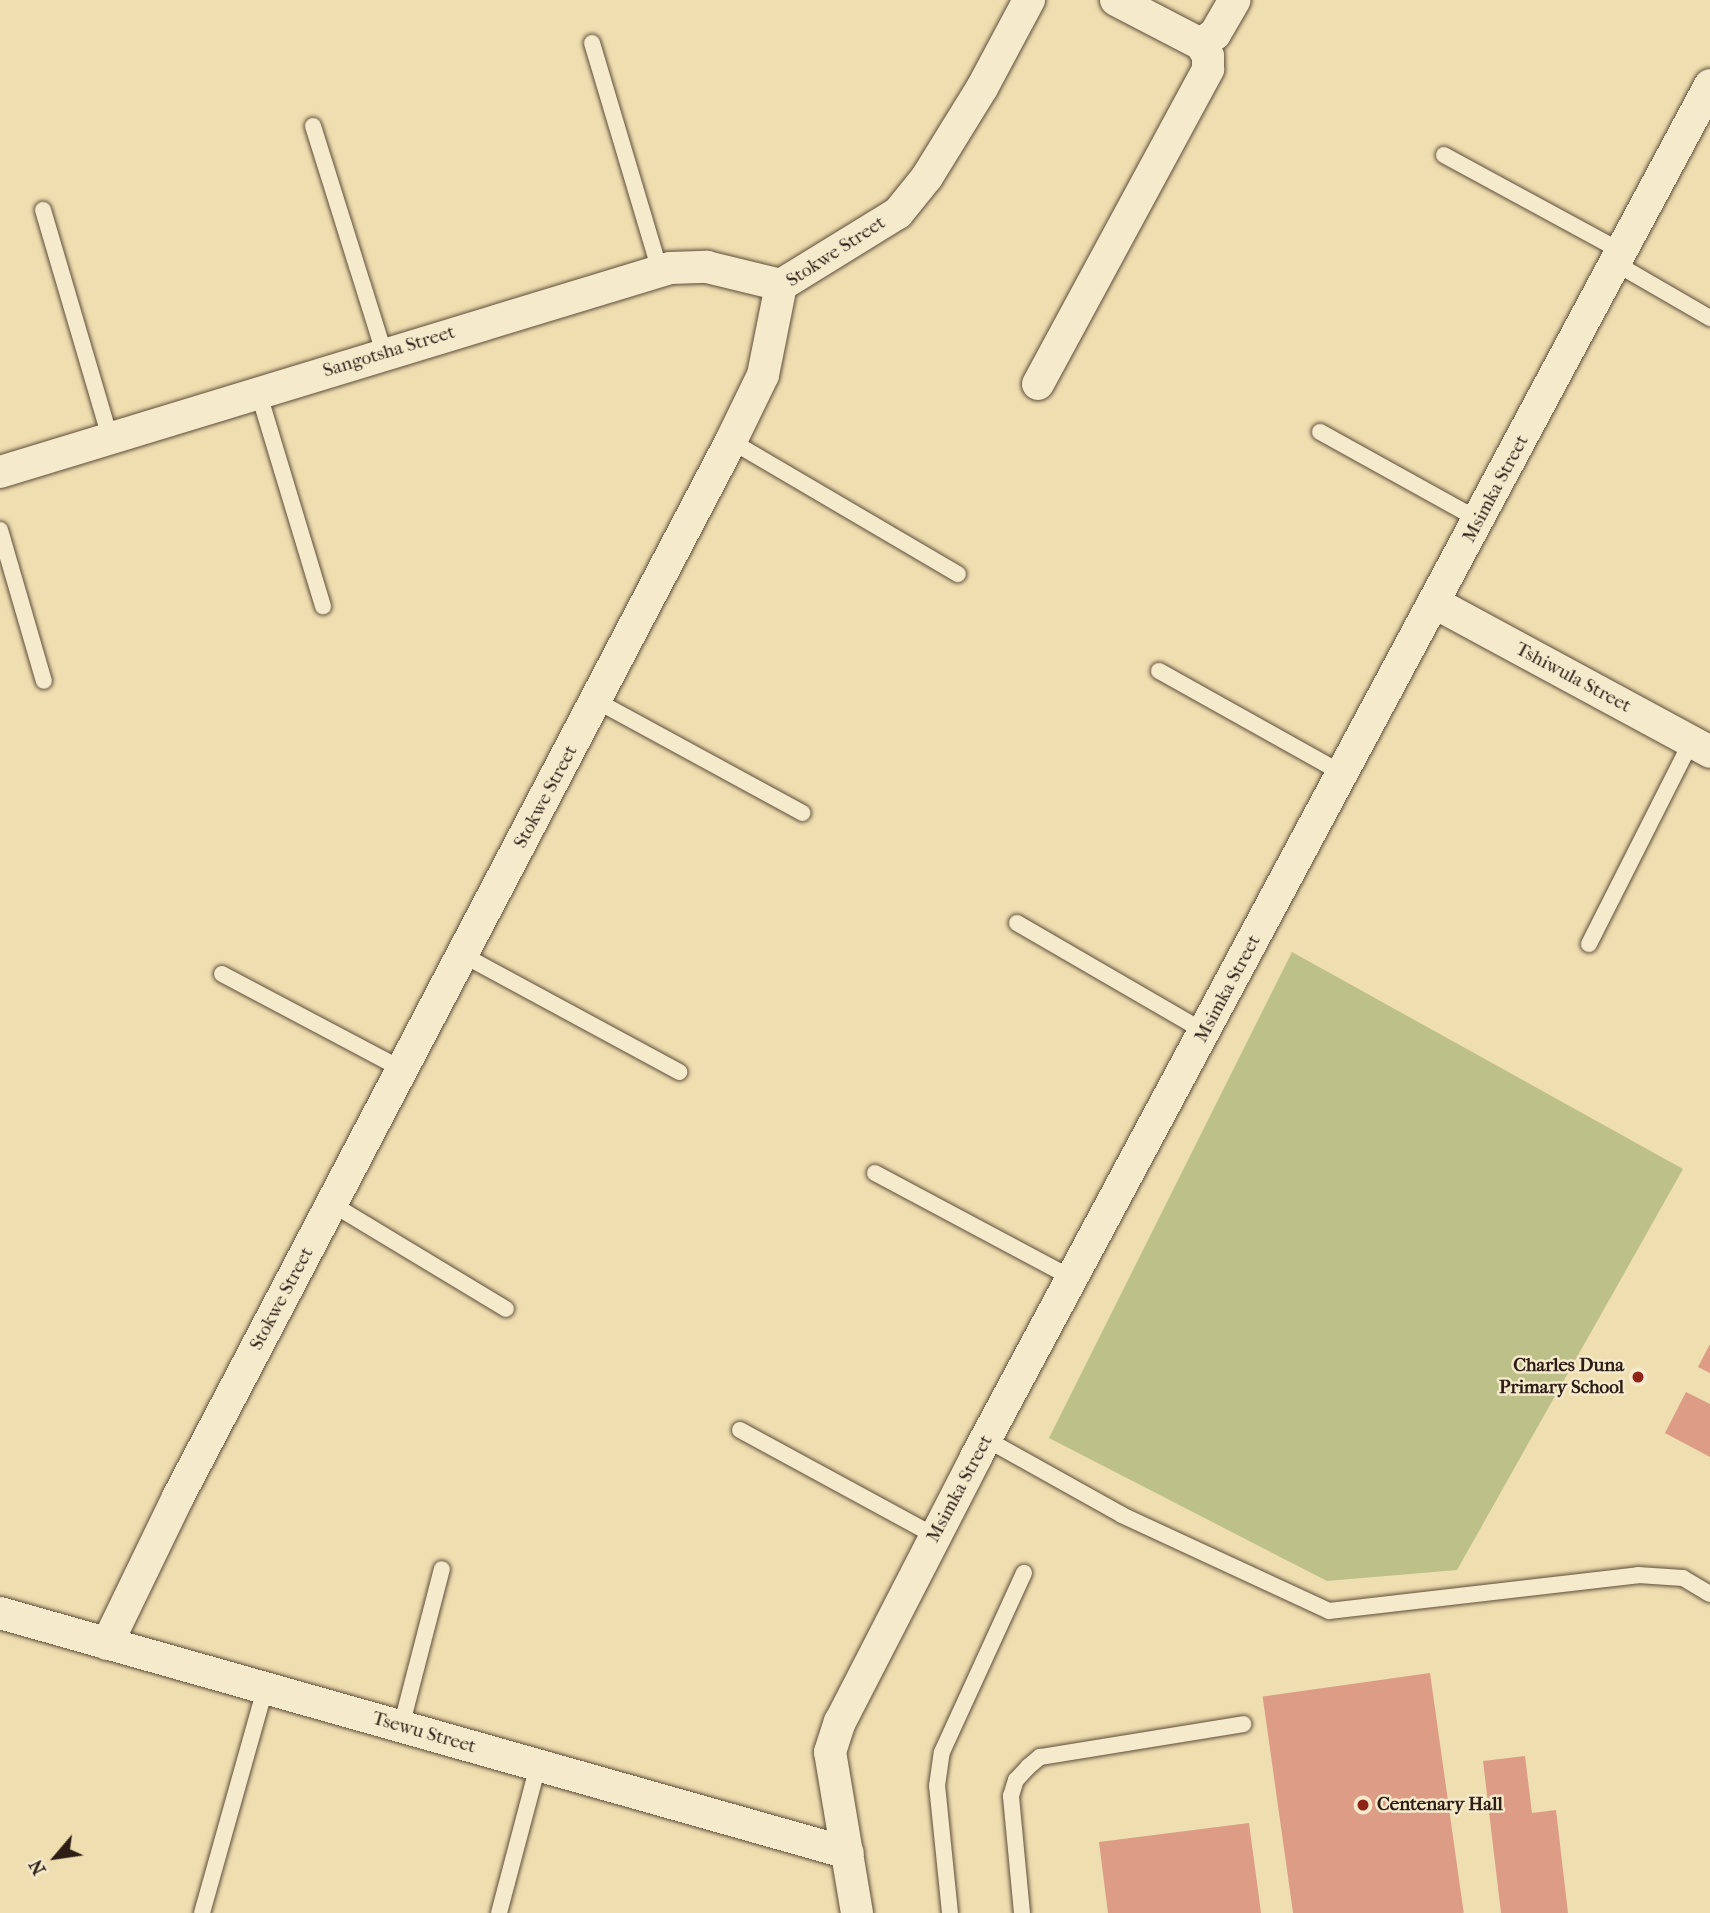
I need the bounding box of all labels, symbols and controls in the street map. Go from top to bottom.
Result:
street label: Stokwe Street [782,212,890,292]
street label: Sangotsha Street [320,321,458,383]
street label: Msimka Street [1458,431,1534,547]
street label: Tshiwula Street [1511,638,1635,718]
street label: Stokwe Street [509,742,583,852]
street label: Msimka Street [1190,931,1266,1047]
street label: Stokwe Street [245,1244,319,1354]
place label: Charles Duna Primary School [1499,1355,1624,1399]
marker: Charles Duna Primary School [1630,1369,1646,1385]
street label: Msimka Street [922,1431,998,1547]
street label: Tsewu Street [370,1707,478,1759]
place label: Centenary Hall [1377,1794,1503,1816]
marker: Centenary Hall [1355,1797,1371,1813]
north arrow [21,1822,91,1892]
text: N [25,1856,51,1879]

